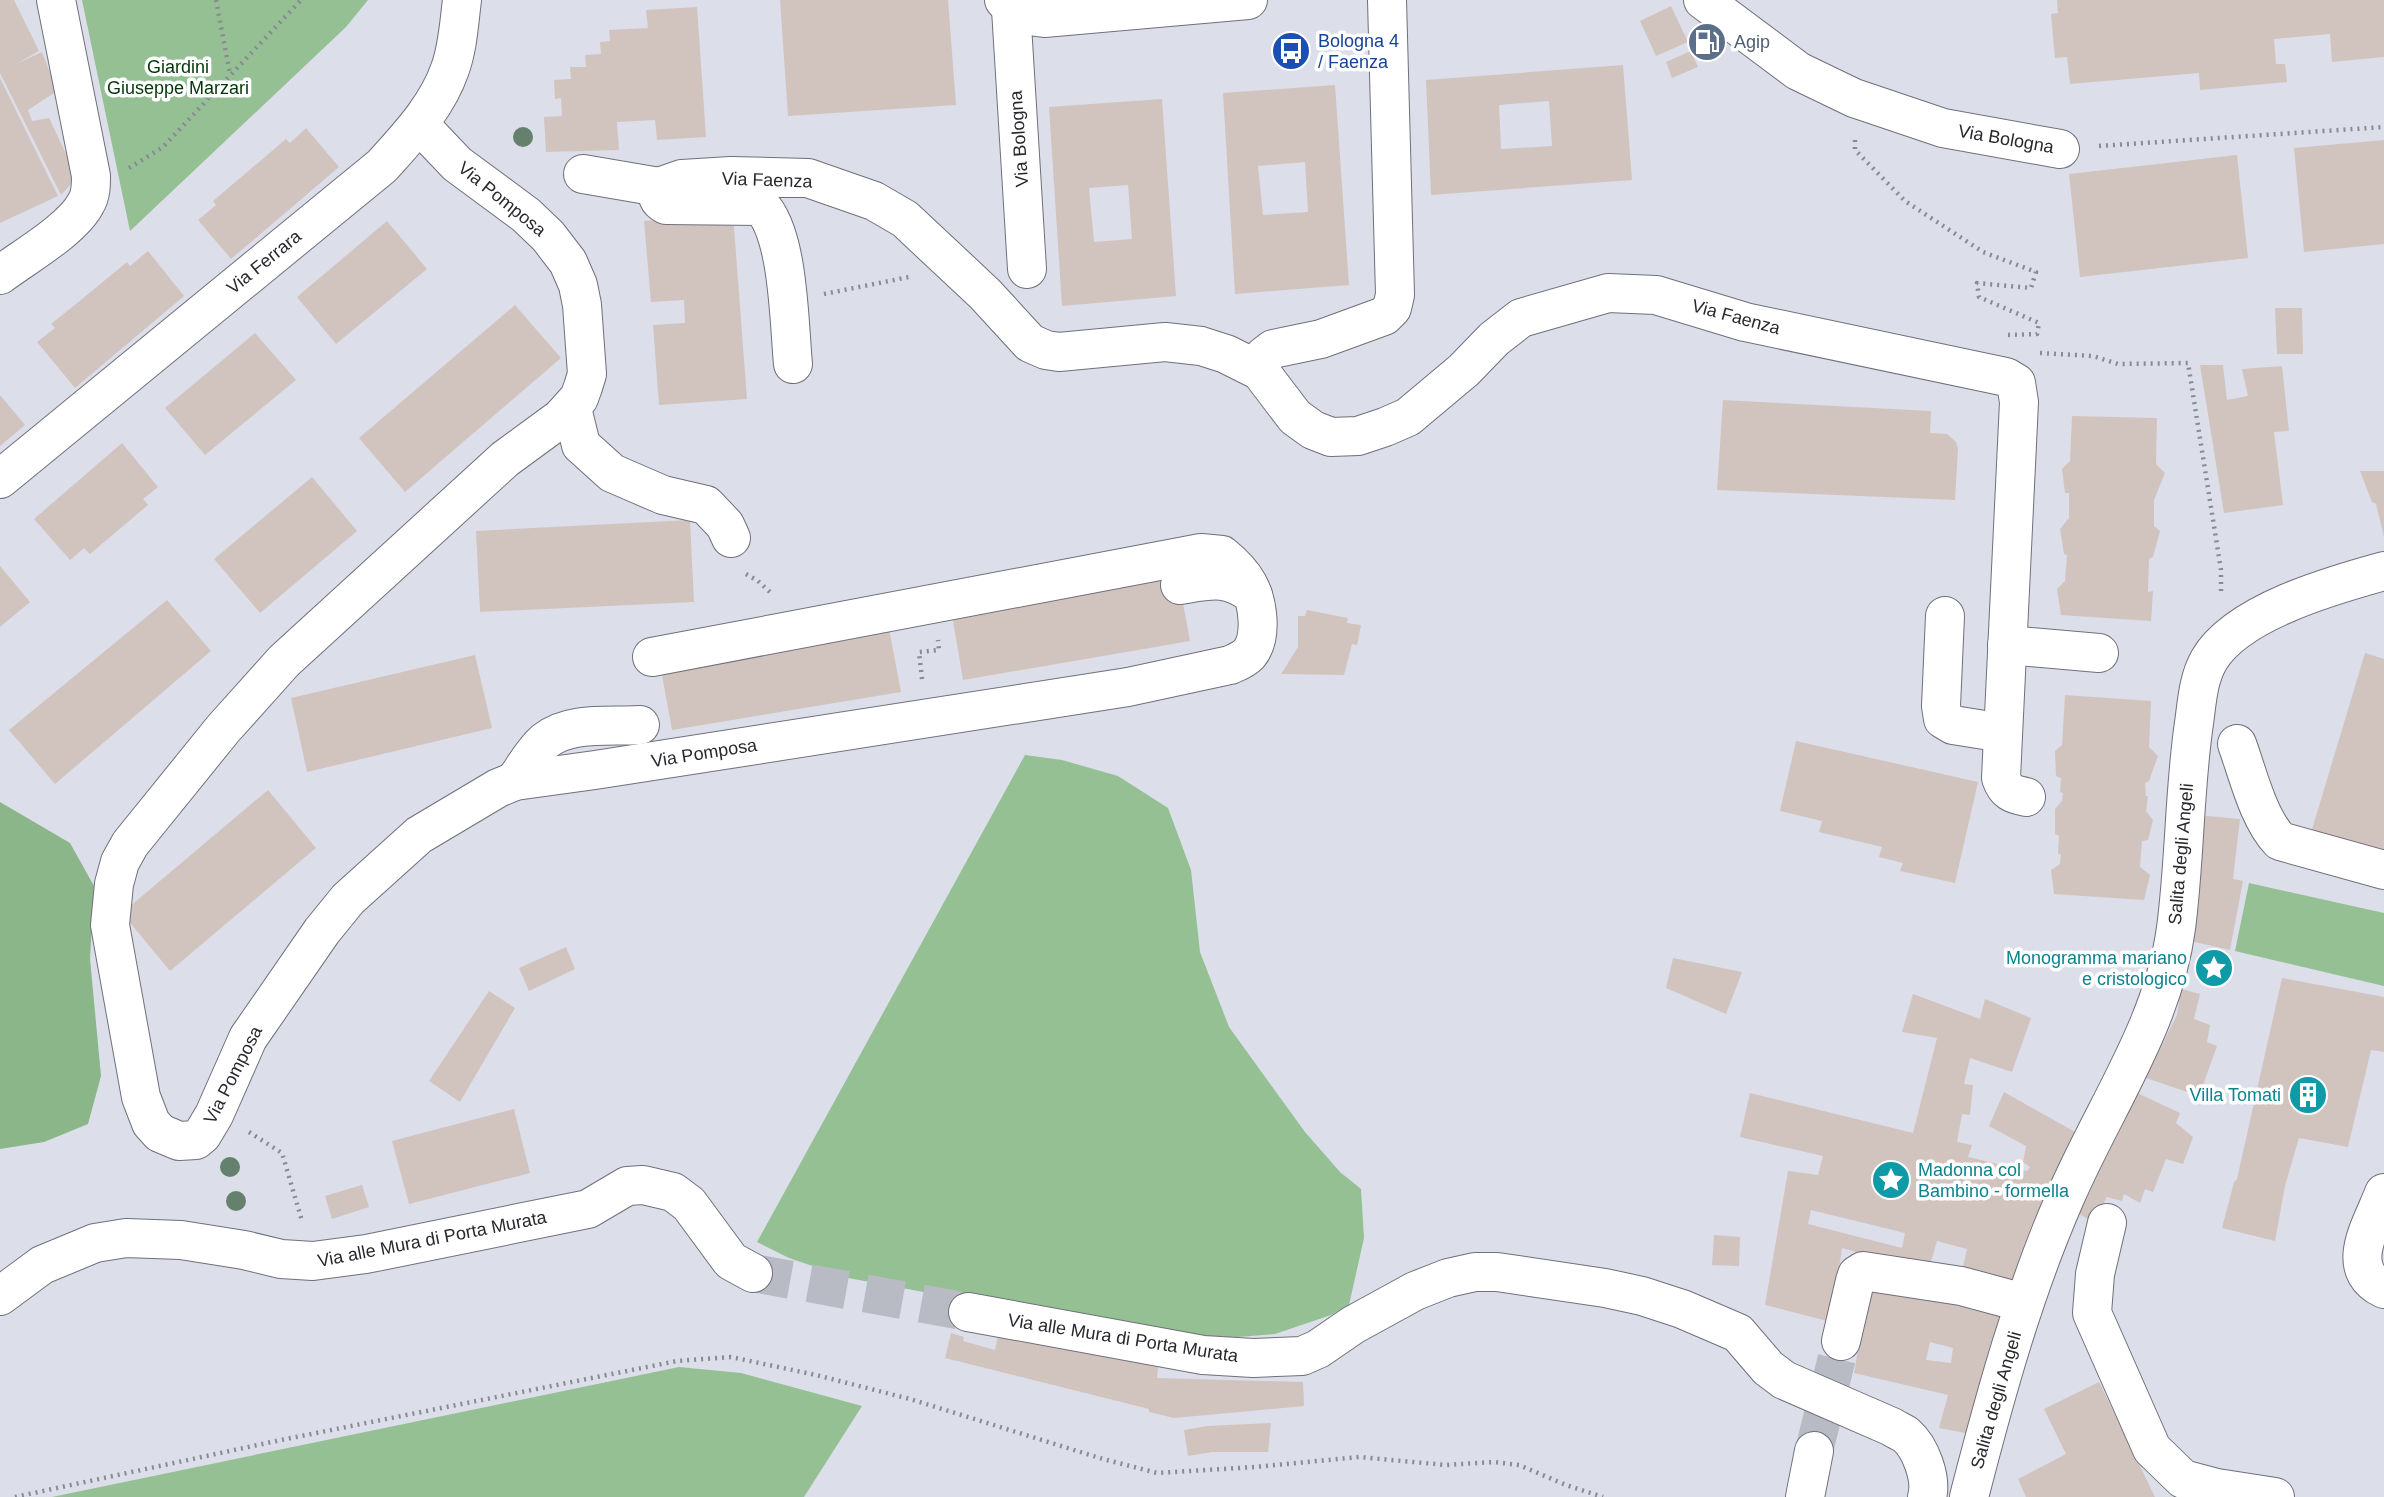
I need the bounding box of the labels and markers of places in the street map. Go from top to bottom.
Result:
fuel station icon: Agip [1686,21,1728,63]
bus stop icon: Bologna 4 / Faenza [1270,30,1312,72]
place label: Bologna 4 / Faenza [1318,31,1399,72]
place label: Agip [1734,32,1770,52]
place icon: Monogramma mariano e cristologico [2193,947,2235,989]
place label: Monogramma mariano e cristologico [2006,948,2187,989]
building icon: Villa Tomati [2287,1074,2329,1116]
place label: Villa Tomati [2190,1085,2281,1105]
place icon: Madonna col Bambino - formella [1870,1159,1912,1201]
place label: Madonna col Bambino - formella [1918,1160,2070,1201]

